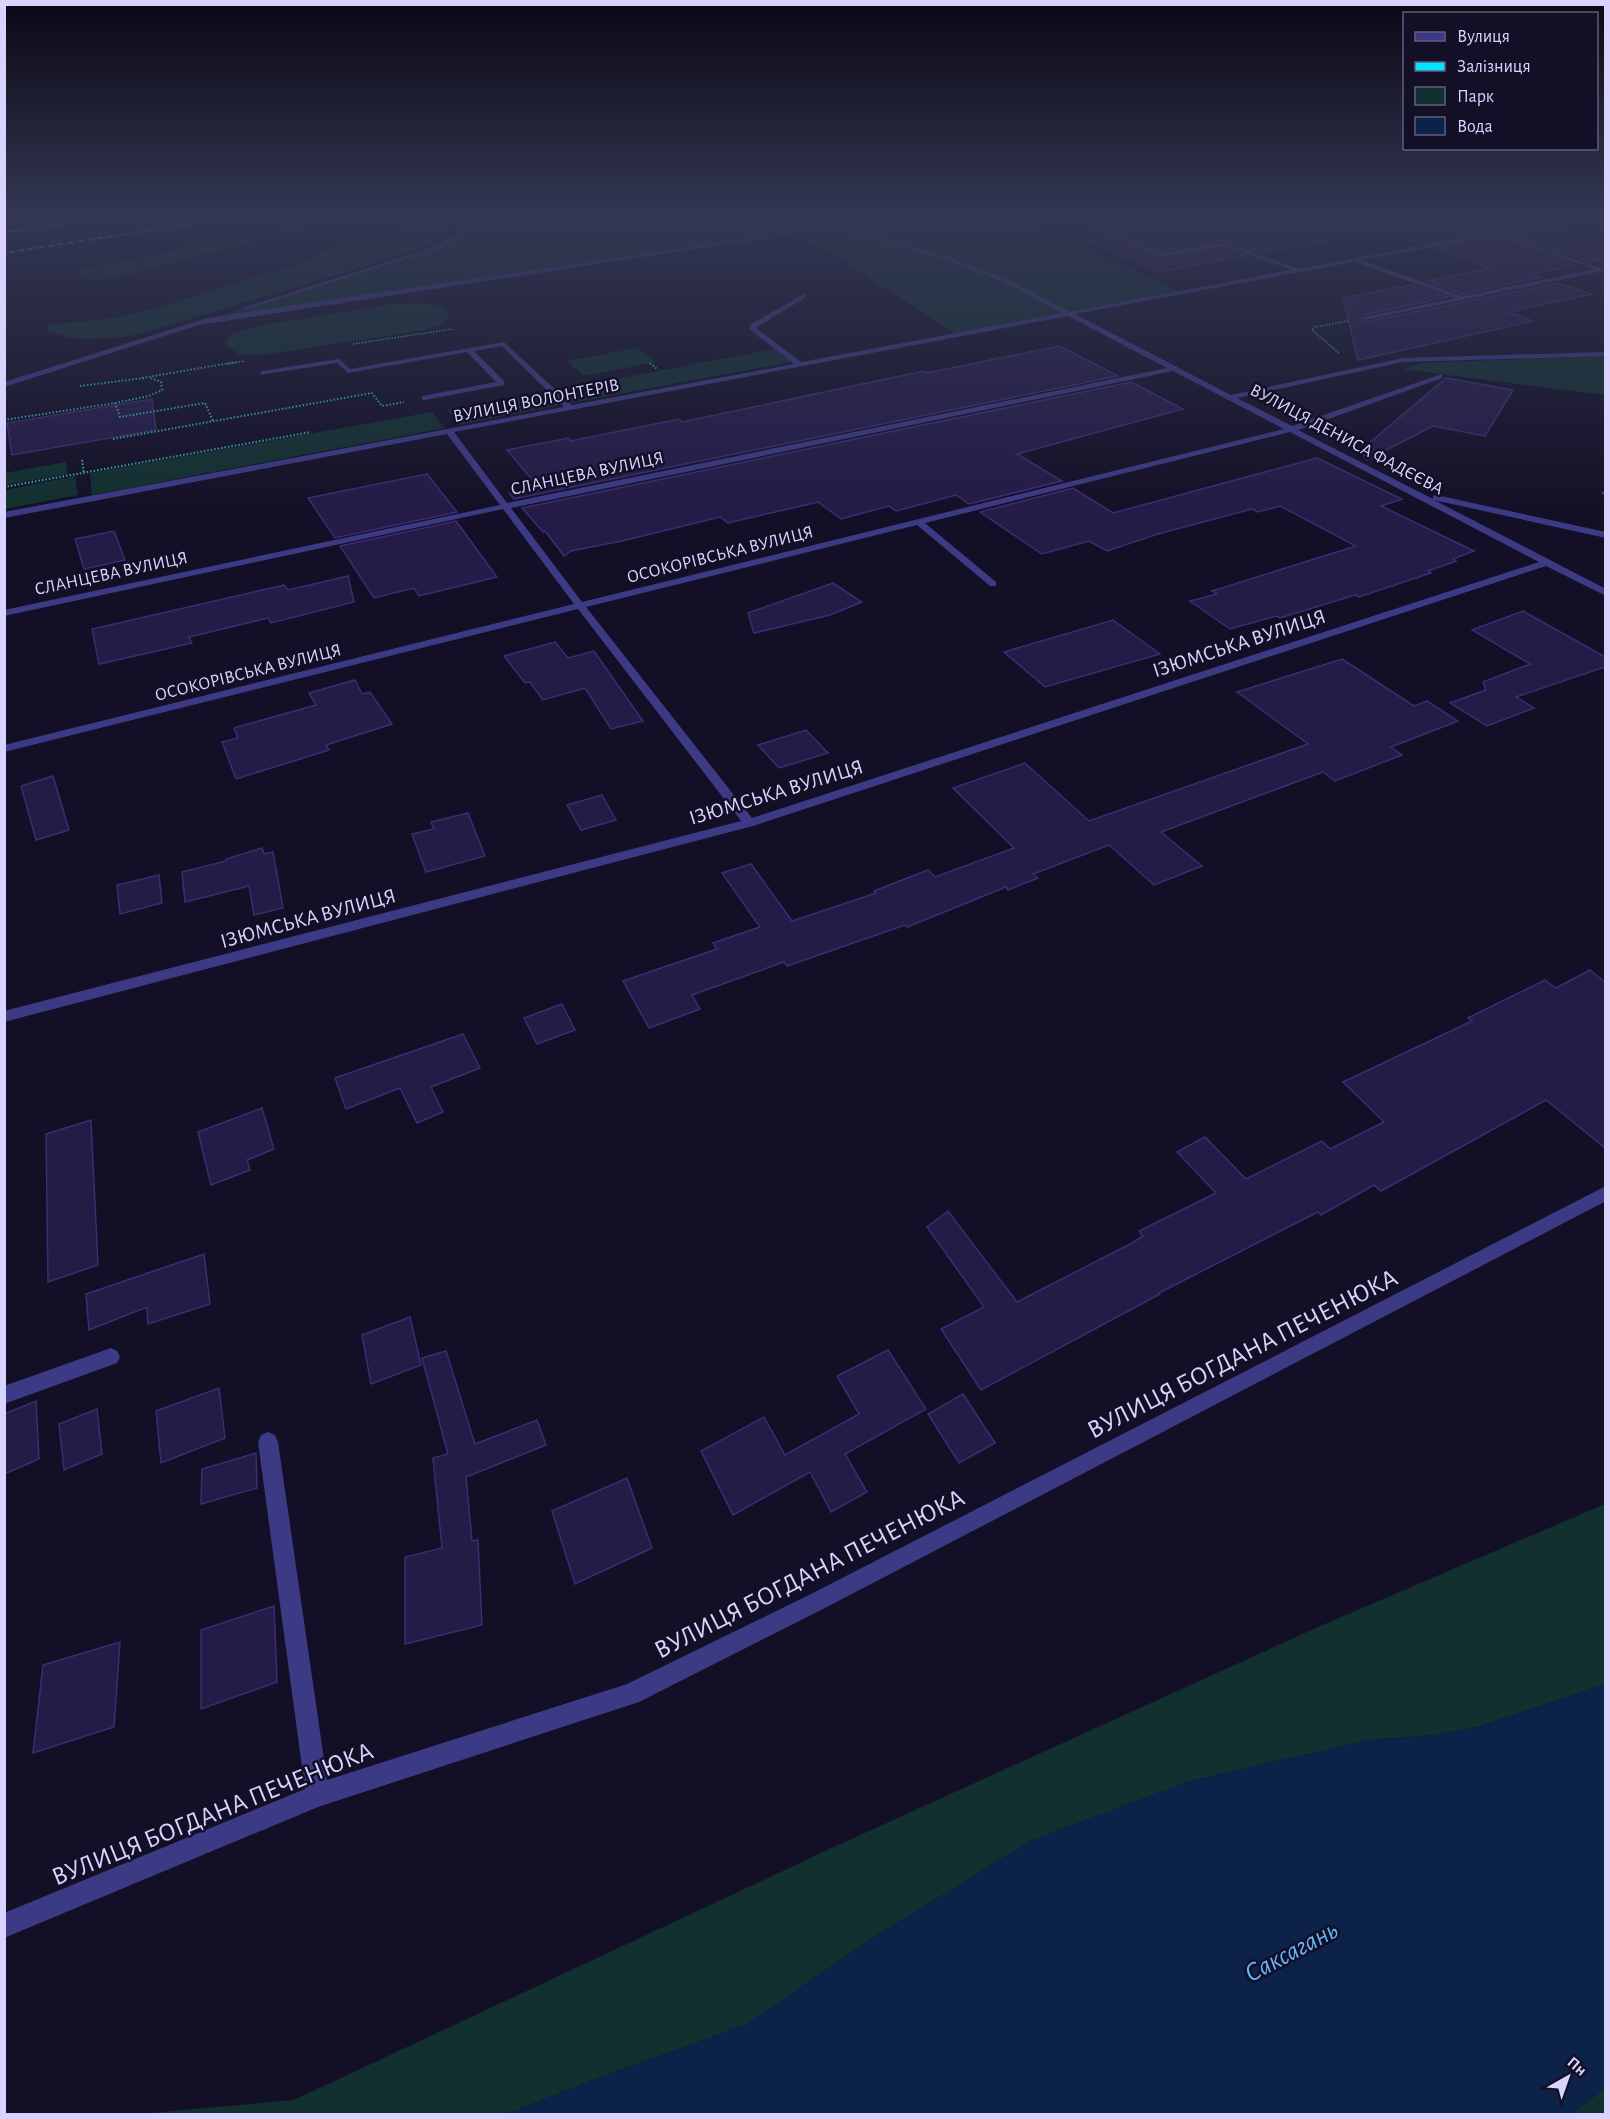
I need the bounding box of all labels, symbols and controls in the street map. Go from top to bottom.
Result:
legend [1403,12,1598,150]
text: Вулиця [1457,28,1510,46]
text: Залізниця [1457,58,1531,76]
text: Парк [1457,88,1495,106]
text: Вода [1457,118,1493,136]
street label: ВУЛИЦЯ ВОЛОНТЕРІВ [452,376,621,426]
street label: ВУЛИЦЯ ДЕНИСА ФАДЄЄВА [1247,381,1446,499]
street label: СЛАНЦЕВА ВУЛИЦЯ [509,449,665,499]
street label: ОСОКОРІВСЬКА ВУЛИЦЯ [625,523,815,587]
street label: СЛАНЦЕВА ВУЛИЦЯ [33,549,189,599]
street label: ІЗЮМСЬКА ВУЛИЦЯ [1150,606,1328,681]
street label: ОСОКОРІВСЬКА ВУЛИЦЯ [153,641,343,705]
street label: ІЗЮМСЬКА ВУЛИЦЯ [687,756,866,829]
street label: ІЗЮМСЬКА ВУЛИЦЯ [218,885,398,952]
street label: ВУЛИЦЯ БОГДАНА ПЕЧЕНЮКА [1083,1264,1402,1444]
street label: ВУЛИЦЯ БОГДАНА ПЕЧЕНЮКА [650,1484,969,1664]
street label: ВУЛИЦЯ БОГДАНА ПЕЧЕНЮКА [48,1737,377,1890]
water label: Саксагань [1240,1916,1342,1987]
north arrow [1538,2047,1598,2107]
text: Пн [1564,2054,1590,2079]

